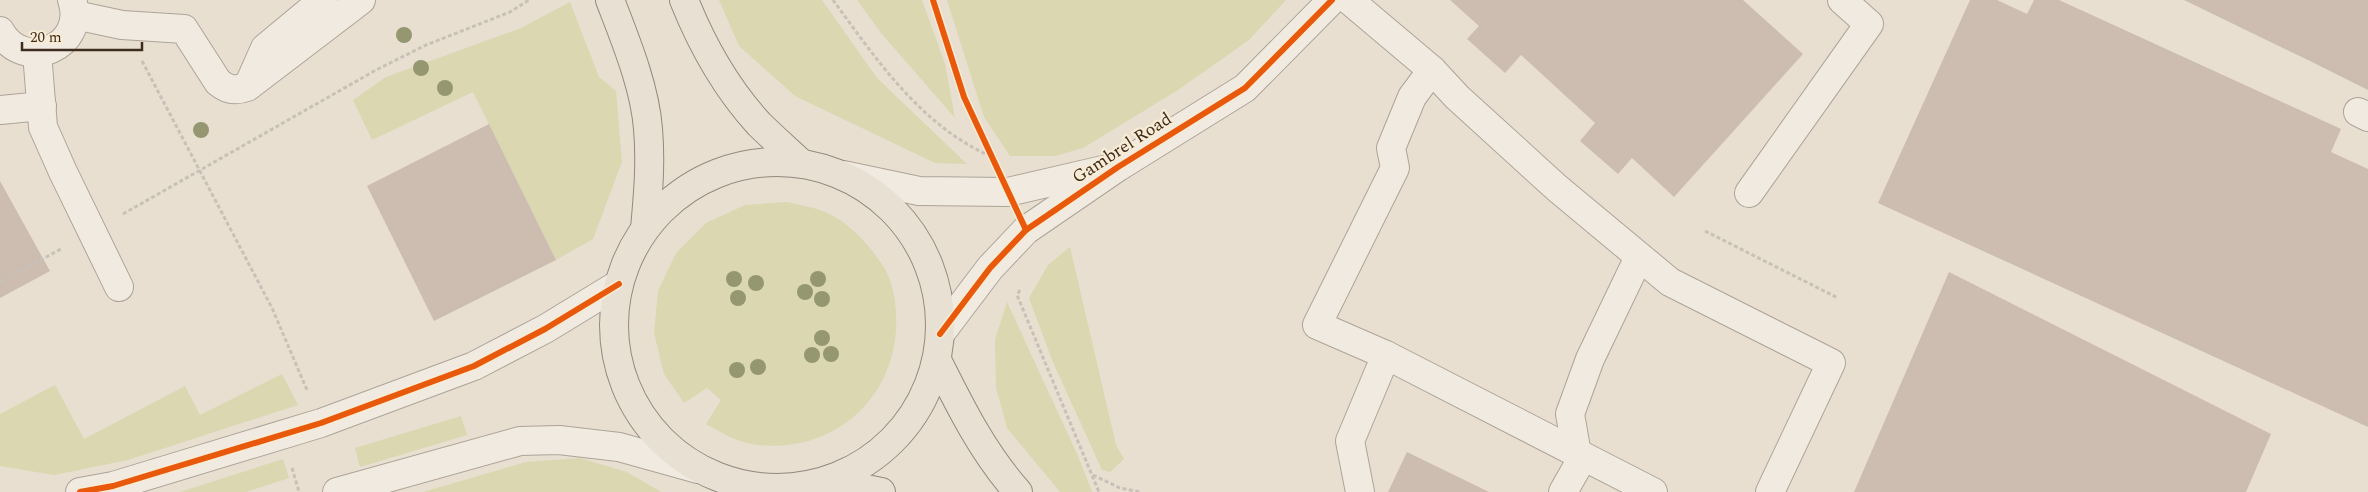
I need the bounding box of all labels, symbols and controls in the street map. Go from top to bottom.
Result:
scale bar [22,20,142,52]
text: 20 m [30,26,62,49]
street label: Gambrel Road [1067,106,1177,190]

